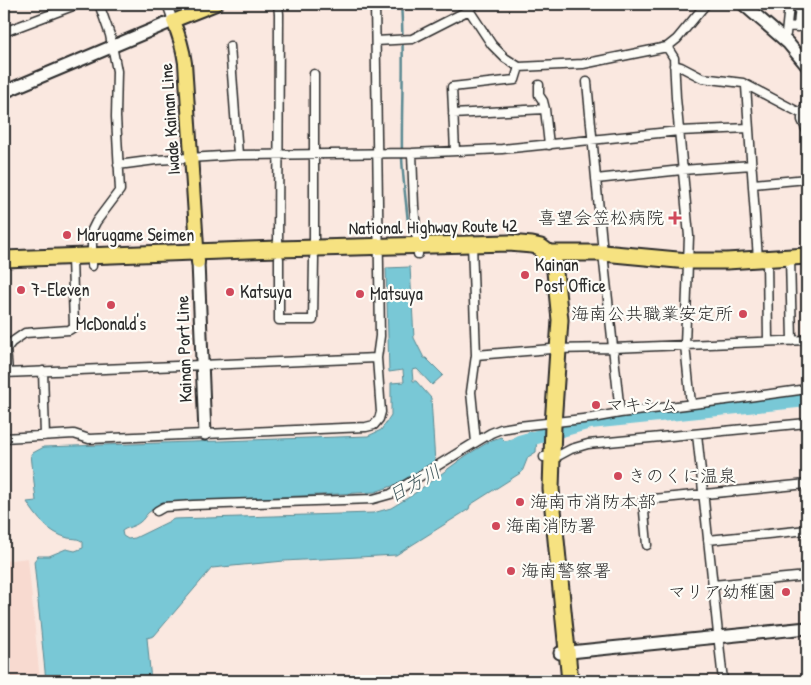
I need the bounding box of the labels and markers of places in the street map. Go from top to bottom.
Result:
place label: 喜望会笠松病院 [538,205,664,230]
marker: 喜望会笠松病院 [668,211,682,225]
place label: Marugame Seimen [77,222,195,247]
marker: Marugame Seimen [61,229,73,241]
place label: Kainan Post Office [535,252,606,298]
marker: Kainan Post Office [519,269,531,281]
place label: 7-Eleven [31,277,90,302]
place label: Katsuya [240,279,291,304]
place label: Matsuya [370,281,423,306]
marker: 7-Eleven [15,284,27,296]
marker: Katsuya [224,286,236,298]
marker: Matsuya [354,288,366,300]
marker: McDonald's [105,299,117,311]
place label: 海南公共職業安定所 [571,301,733,326]
marker: 海南公共職業安定所 [737,308,749,320]
place label: McDonald's [76,311,146,336]
place label: マキシム [606,392,678,417]
marker: マキシム [590,399,602,411]
place label: きのくに温泉 [628,463,736,488]
marker: きのくに温泉 [612,470,624,482]
place label: 海南市消防本部 [530,489,656,514]
marker: 海南市消防本部 [514,496,526,508]
place label: 海南消防署 [506,513,596,538]
marker: 海南消防署 [490,520,502,532]
place label: 海南警察署 [521,558,611,583]
marker: 海南警察署 [505,565,517,577]
place label: マリア幼稚園 [668,579,776,604]
marker: マリア幼稚園 [780,586,792,598]

